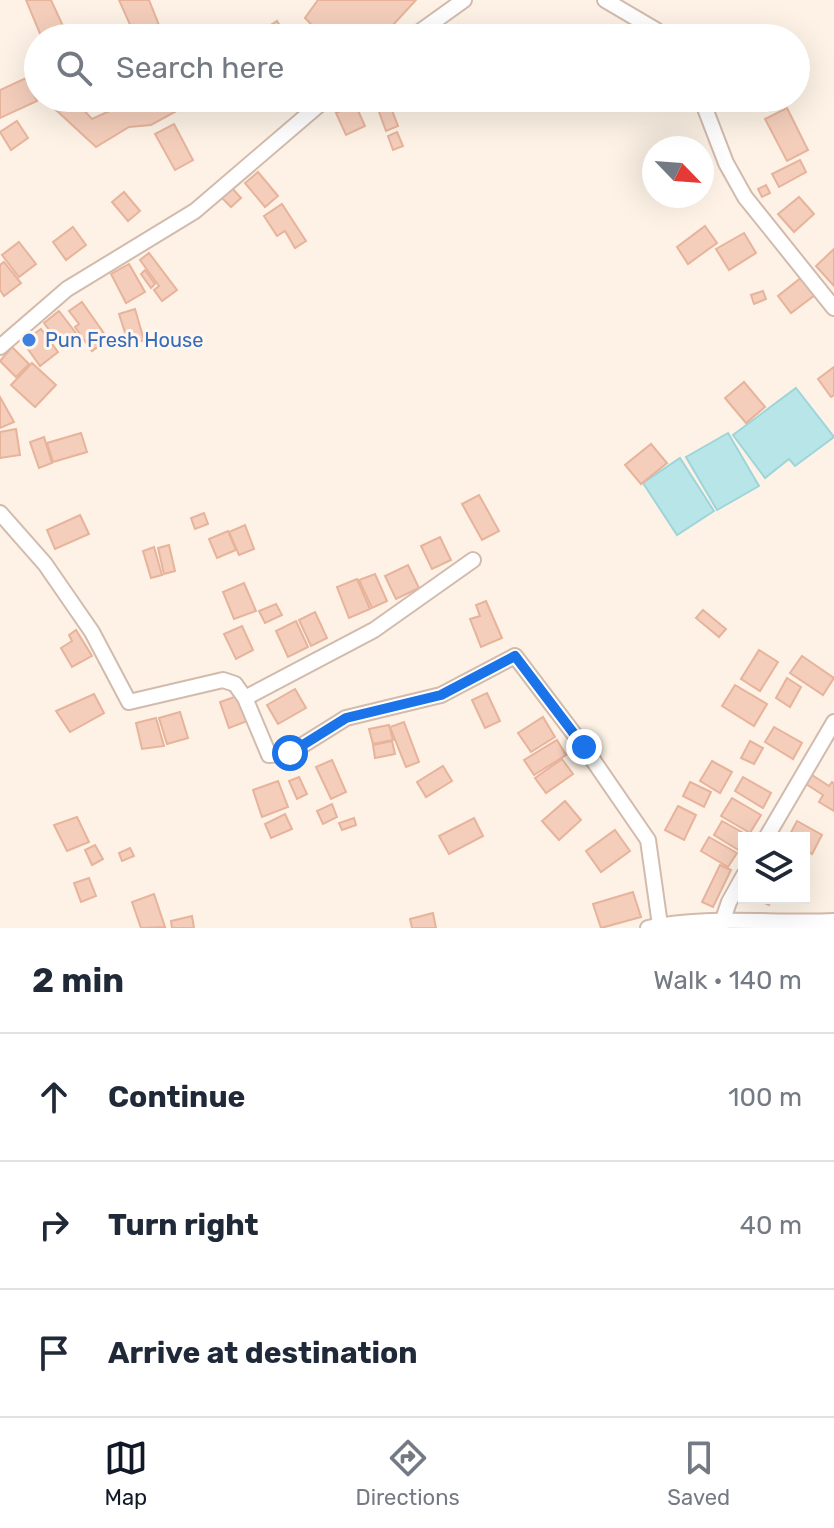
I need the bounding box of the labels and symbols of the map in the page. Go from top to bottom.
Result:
north arrow [642,136,714,208]
place label: Pun Fresh House [45,328,203,352]
marker: Pun Fresh House [20,331,38,349]
route end [566,729,602,765]
route start [272,735,308,771]

